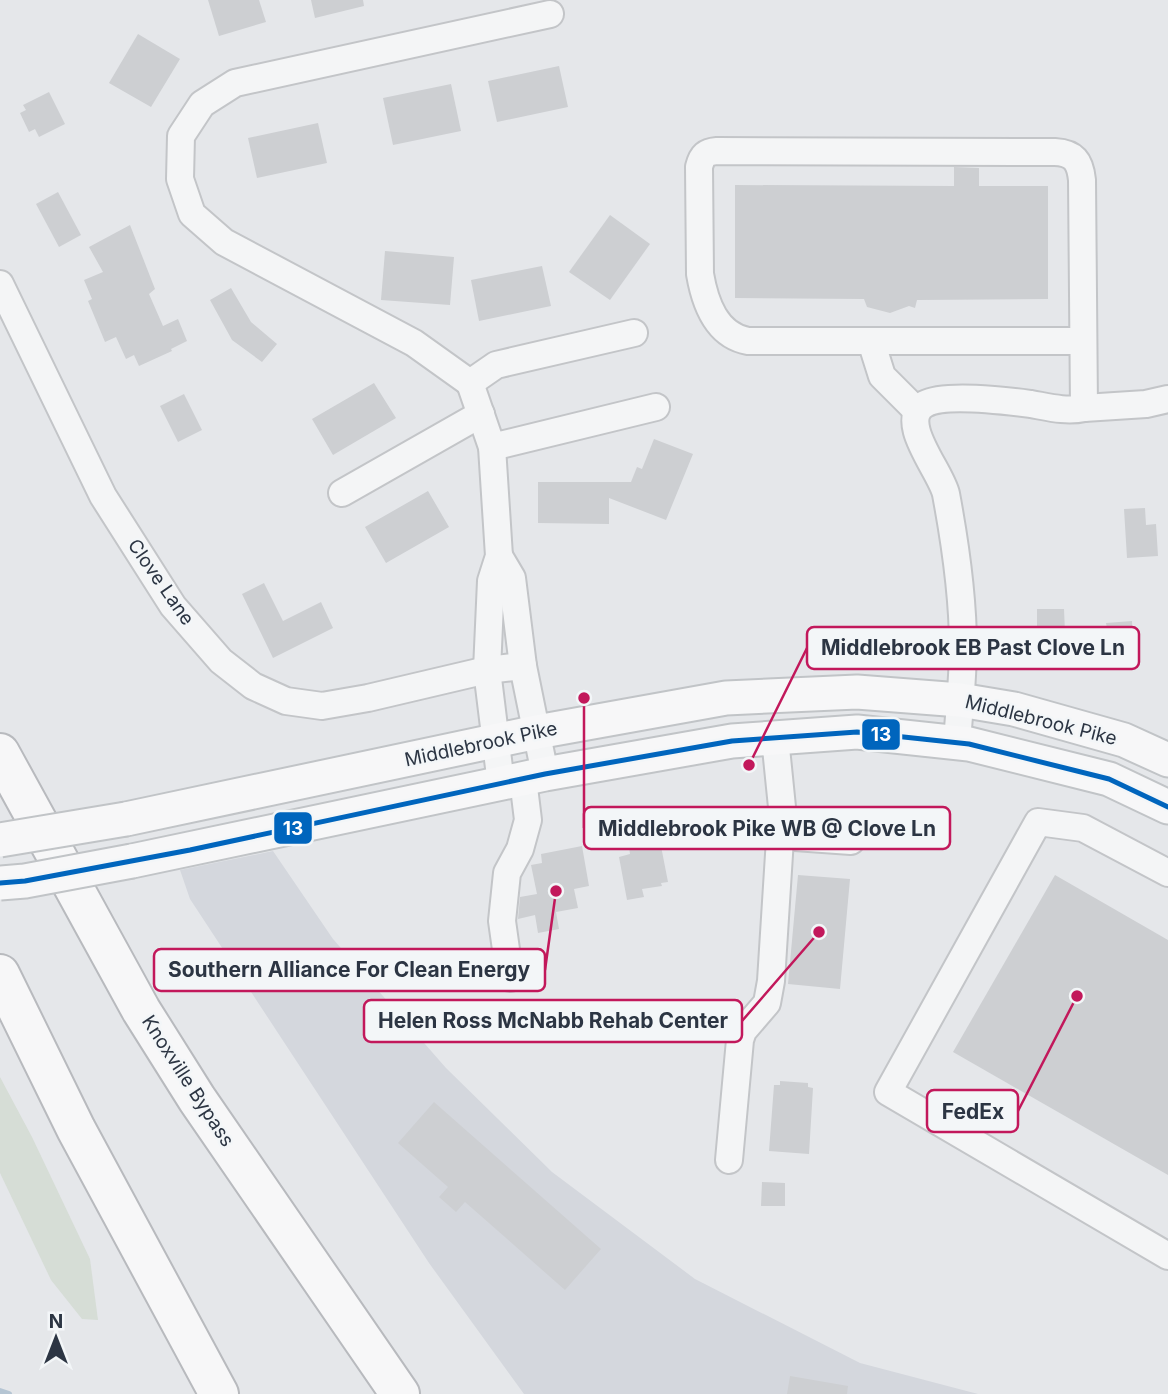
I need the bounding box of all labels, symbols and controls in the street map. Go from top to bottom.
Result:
street label: Clove Lane [123,534,199,630]
callout: Middlebrook EB Past Clove Ln [807,627,1139,669]
text: Middlebrook EB Past Clove Ln [821,635,1125,660]
street label: Middlebrook Pike [963,690,1119,750]
street label: Middlebrook Pike [403,717,559,771]
line badge: 13 [861,718,901,751]
text: 13 [871,723,891,746]
callout: Middlebrook Pike WB @ Clove Ln [584,807,950,849]
line badge: 13 [273,811,313,845]
text: Middlebrook Pike WB @ Clove Ln [598,816,936,841]
text: 13 [283,817,303,840]
callout: Southern Alliance For Clean Energy [154,949,545,991]
text: Southern Alliance For Clean Energy [168,957,530,982]
callout: Helen Ross McNabb Rehab Center [364,1000,742,1042]
text: Helen Ross McNabb Rehab Center [378,1008,729,1033]
street label: Knoxville Bypass [137,1011,239,1151]
callout: FedEx [927,1090,1018,1132]
text: FedEx [942,1099,1004,1124]
north arrow [21,1303,91,1373]
text: N [49,1310,63,1333]

